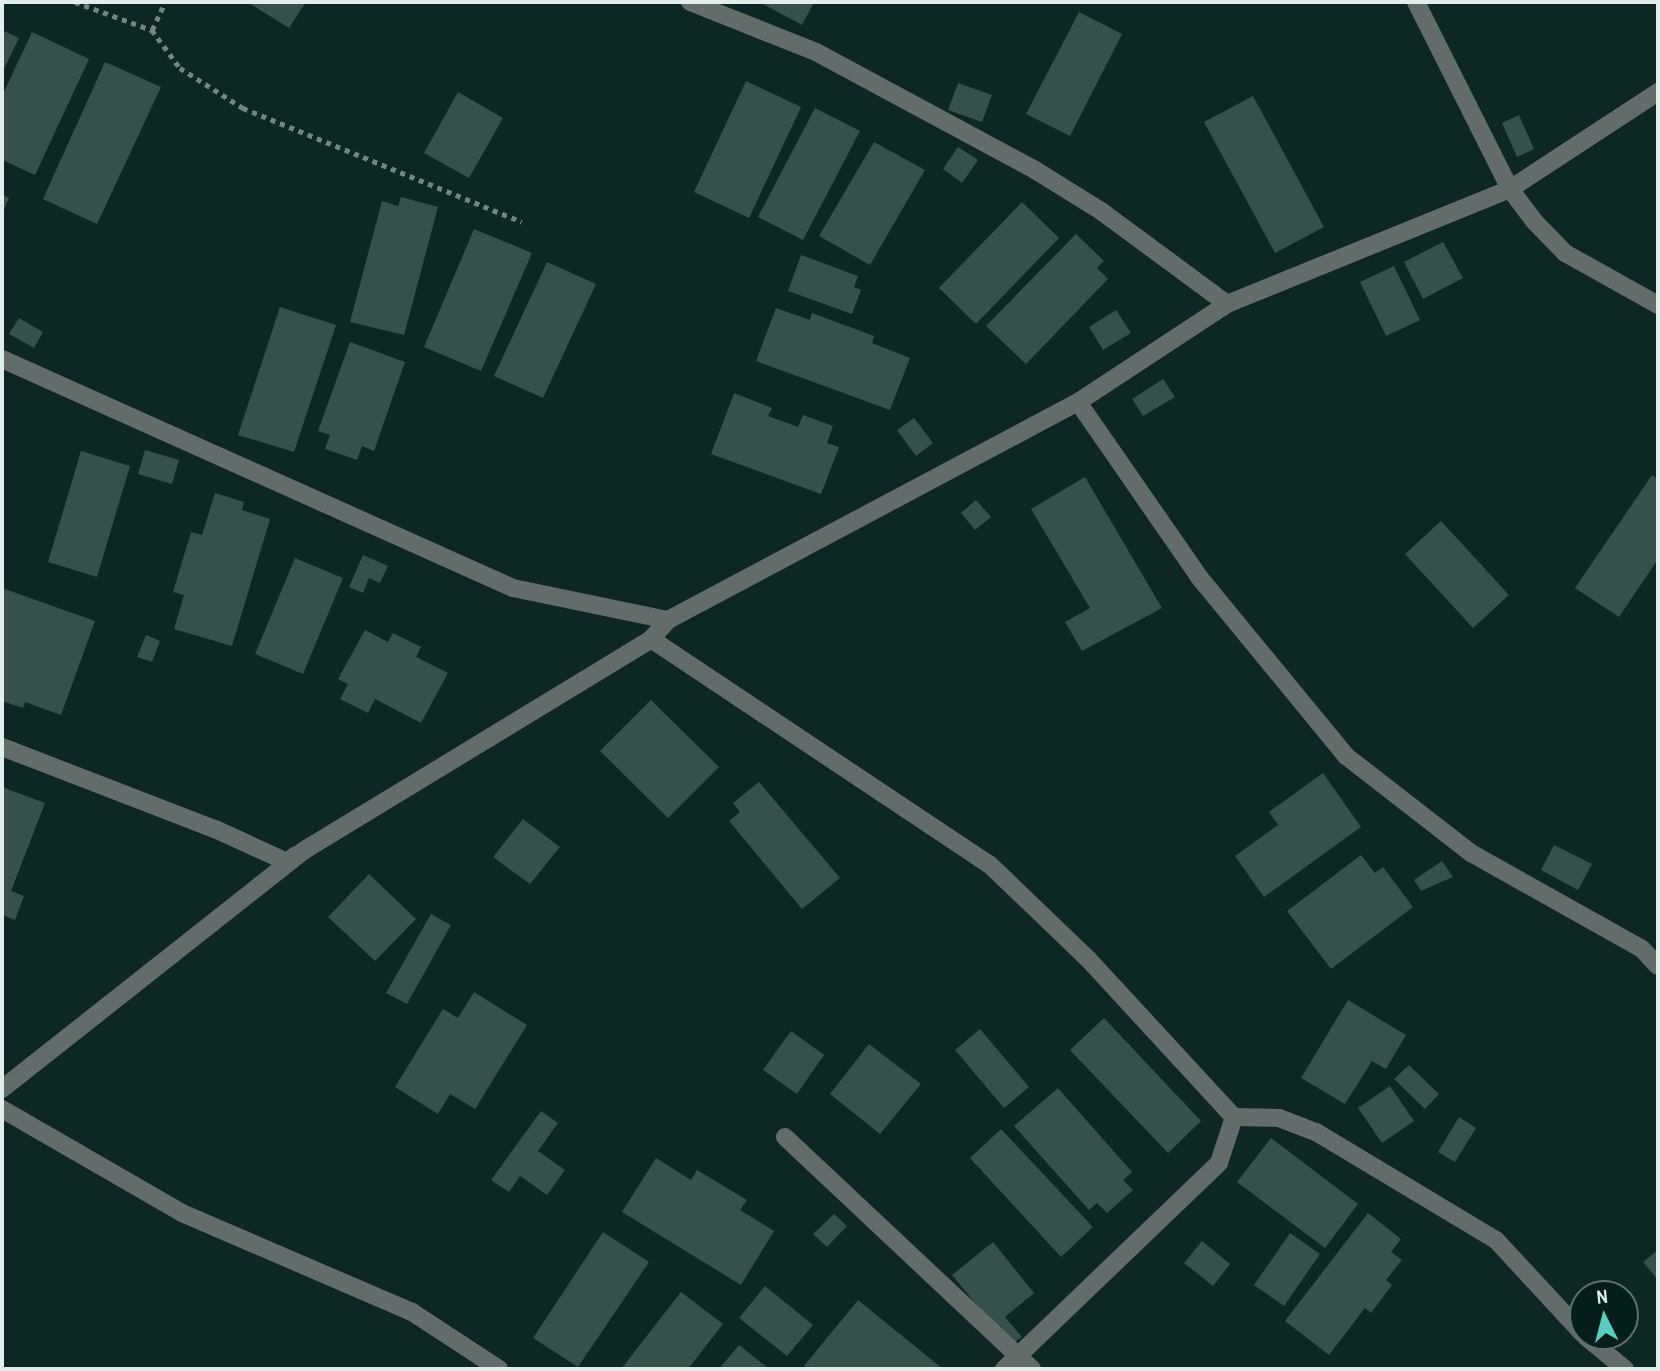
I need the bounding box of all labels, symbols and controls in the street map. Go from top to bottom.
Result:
north arrow [1569,1280,1639,1350]
text: N [1595,1283,1609,1310]

